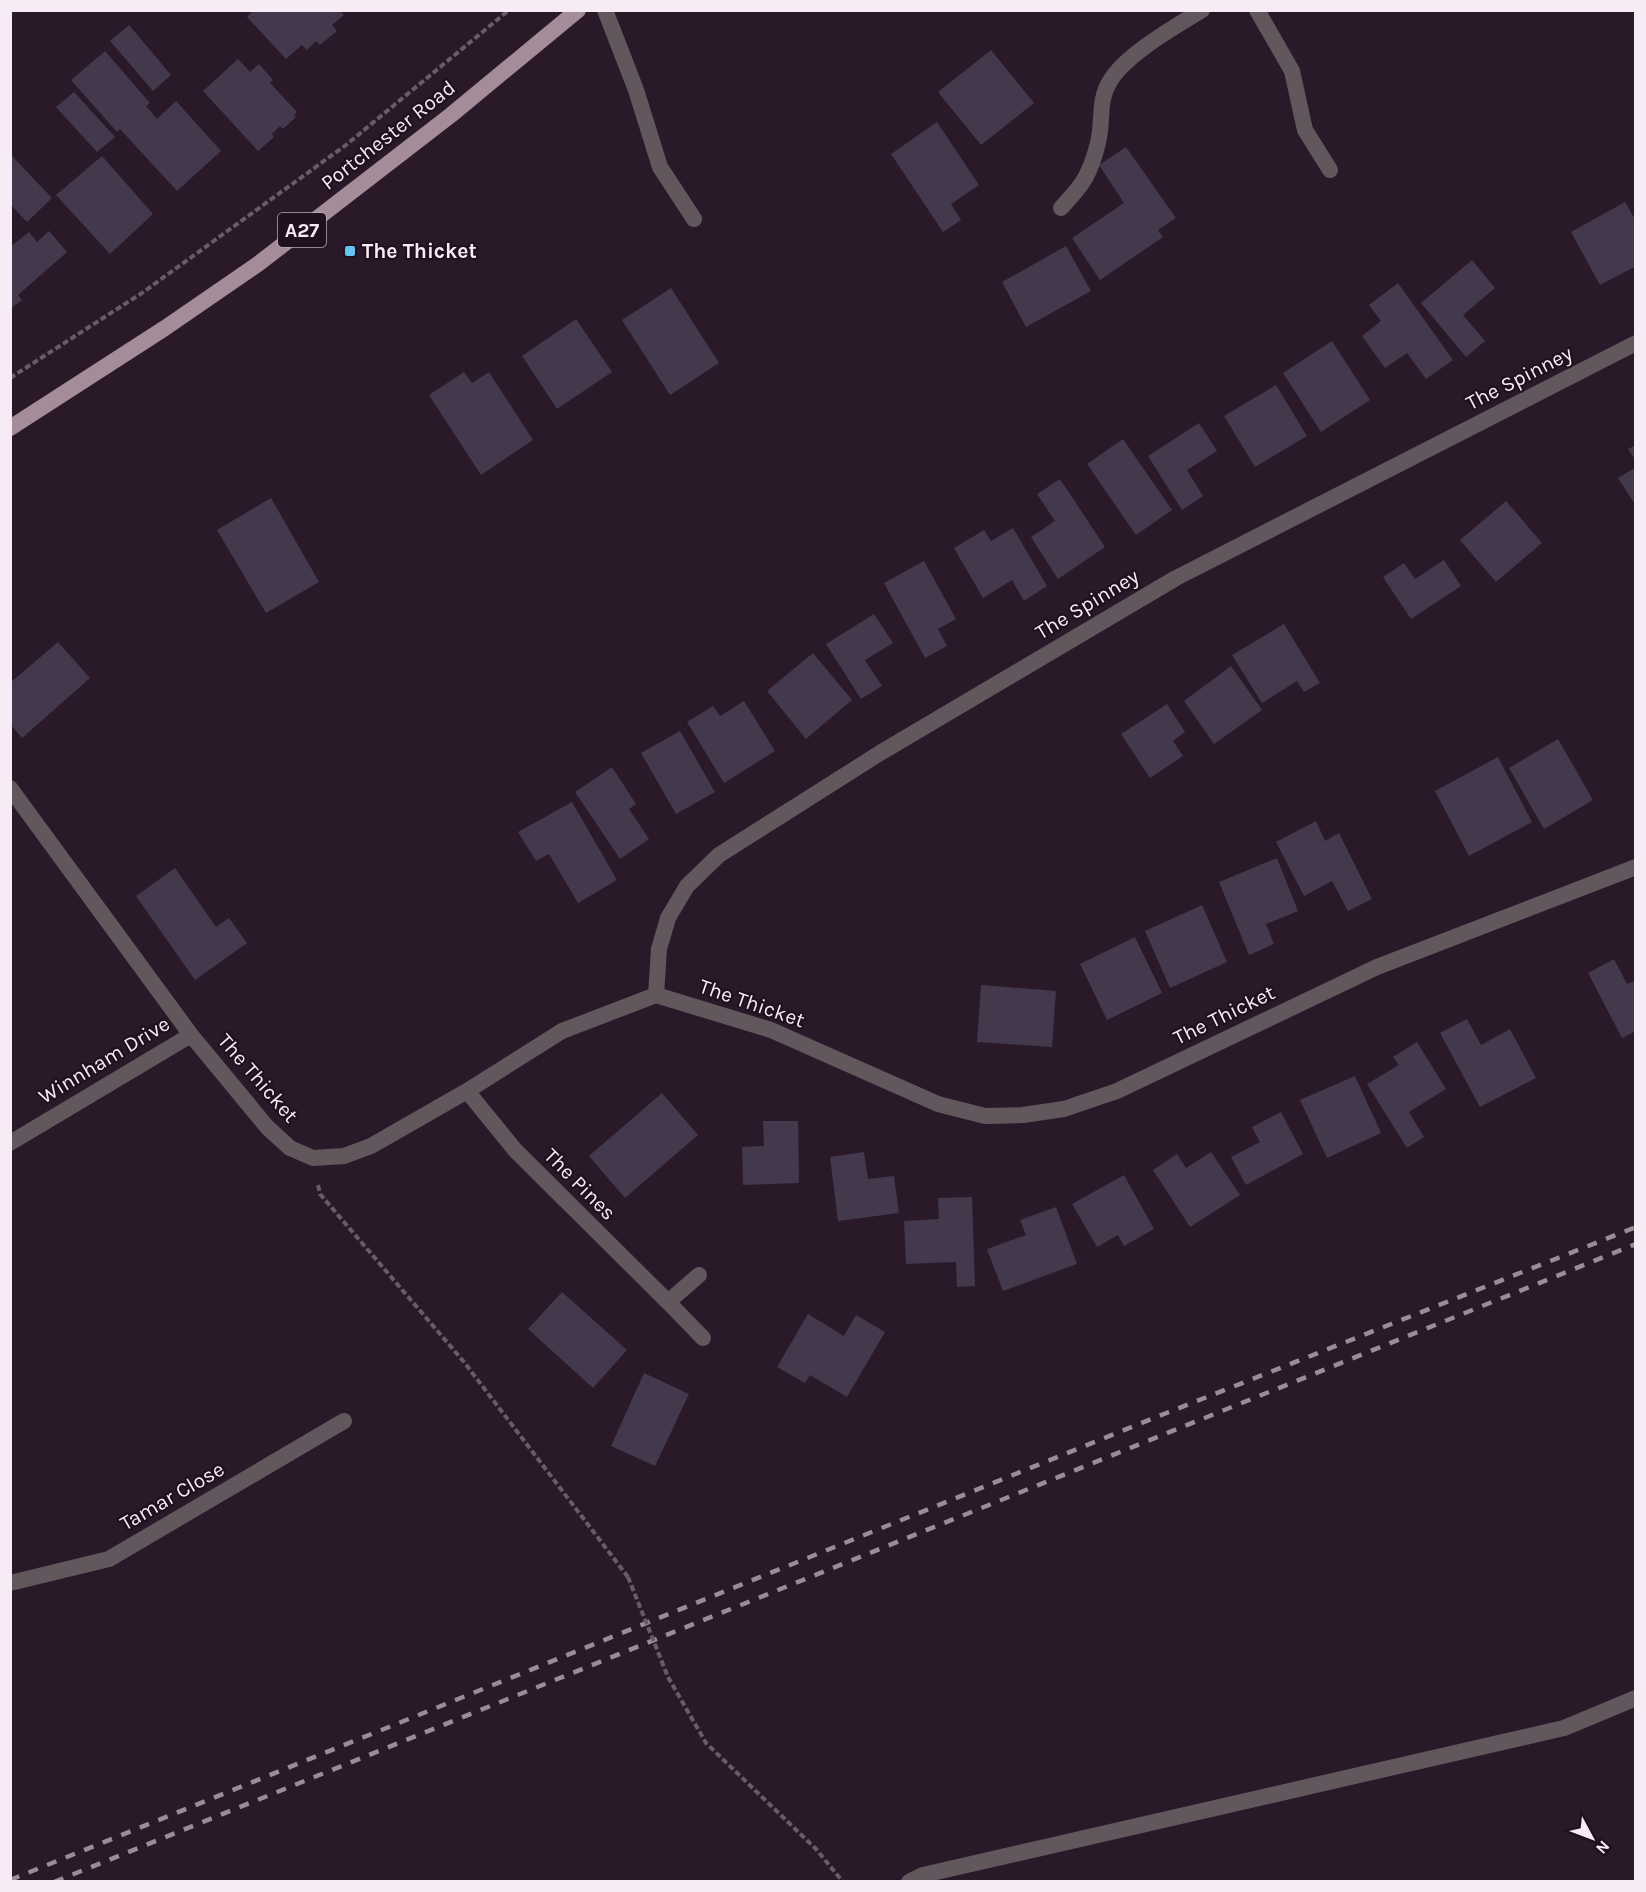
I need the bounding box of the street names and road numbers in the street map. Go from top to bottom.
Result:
street label: Portchester Road [316,75,460,195]
road number: A27 [278,213,326,247]
street label: The Spinney [1462,341,1576,415]
street label: The Spinney [1031,564,1143,644]
street label: The Thicket [696,974,808,1032]
street label: The Thicket [1169,980,1279,1050]
street label: Winnham Drive [34,1012,174,1108]
street label: The Thicket [213,1029,303,1127]
street label: The Pines [539,1143,621,1225]
street label: Tamar Close [116,1457,228,1535]

